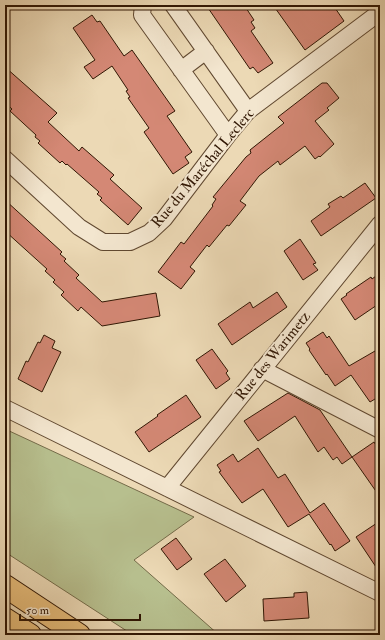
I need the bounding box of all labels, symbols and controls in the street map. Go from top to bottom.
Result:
street label: Rue du Maréchal Leclerc [147,104,259,232]
street label: Rue des Warimetz [231,308,315,404]
scale bar [20,596,140,622]
text: 50 m [26,603,50,618]

